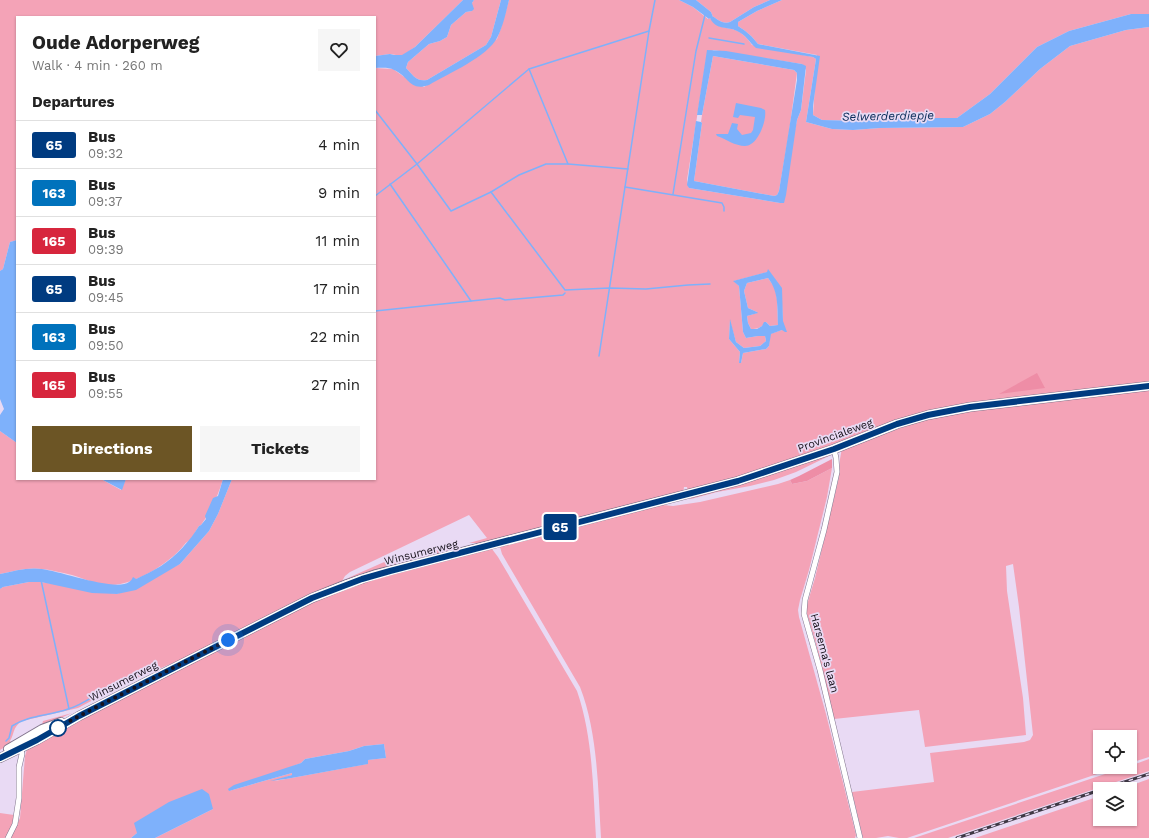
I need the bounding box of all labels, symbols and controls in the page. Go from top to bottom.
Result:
button: heart [318,29,360,71]
text: Oude Adorperweg [32,31,199,54]
text: Walk · 4 min · 260 m [32,58,163,73]
text: Departures [32,93,115,111]
water label: Selwerderdiepje [842,108,934,124]
text: Bus [88,128,116,146]
text: 4 min [318,136,360,154]
text: 65 [46,137,62,153]
text: 09:32 [88,146,123,161]
text: Bus [88,176,116,194]
text: 9 min [318,184,360,202]
text: 163 [43,185,65,201]
text: 09:37 [88,194,122,209]
text: Bus [88,224,116,242]
text: 11 min [316,232,360,250]
text: 165 [43,233,65,249]
text: 09:39 [88,242,124,257]
text: Bus [88,272,116,290]
text: 17 min [313,280,360,298]
text: 65 [46,281,62,297]
text: 09:45 [88,290,123,305]
text: Bus [88,320,116,338]
text: 22 min [310,328,360,346]
text: 163 [43,329,65,345]
text: 09:50 [88,338,124,353]
text: Bus [88,368,116,386]
text: 27 min [311,376,360,394]
text: 165 [43,377,65,393]
text: 09:55 [88,386,123,401]
street label: Provincialeweg [796,416,875,455]
button: Directions [32,426,192,472]
button: Tickets [200,426,360,472]
line badge: 65 [542,514,578,540]
text: 65 [552,519,568,535]
street label: Winsumerweg [383,537,459,568]
street label: Harsema's laan [808,612,841,694]
your location [218,630,238,650]
street label: Winsumerweg [87,658,160,704]
unlabelled marker [49,719,67,737]
map controls [1093,730,1137,826]
button: locate [1093,730,1137,774]
button: layers [1093,782,1137,826]

